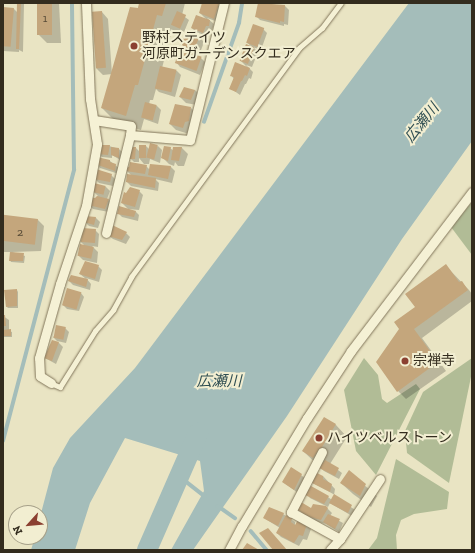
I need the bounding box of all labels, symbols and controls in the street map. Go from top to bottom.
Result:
house number: 1 [43,12,47,26]
place label: 野村ステイツ 河原町ガーデンスクエア [142,30,296,62]
marker: 野村ステイツ 河原町ガーデンスクエア [129,41,139,51]
water label: 広瀬川 [401,100,443,146]
house number: 2 [17,226,23,240]
place label: 宗禅寺 [413,353,455,369]
marker: 宗禅寺 [400,356,410,366]
water label: 広瀬川 [197,373,241,391]
place label: ハイツベルストーン [327,430,453,446]
marker: ハイツベルストーン [314,433,324,443]
north arrow [8,505,48,545]
text: N [10,524,25,537]

